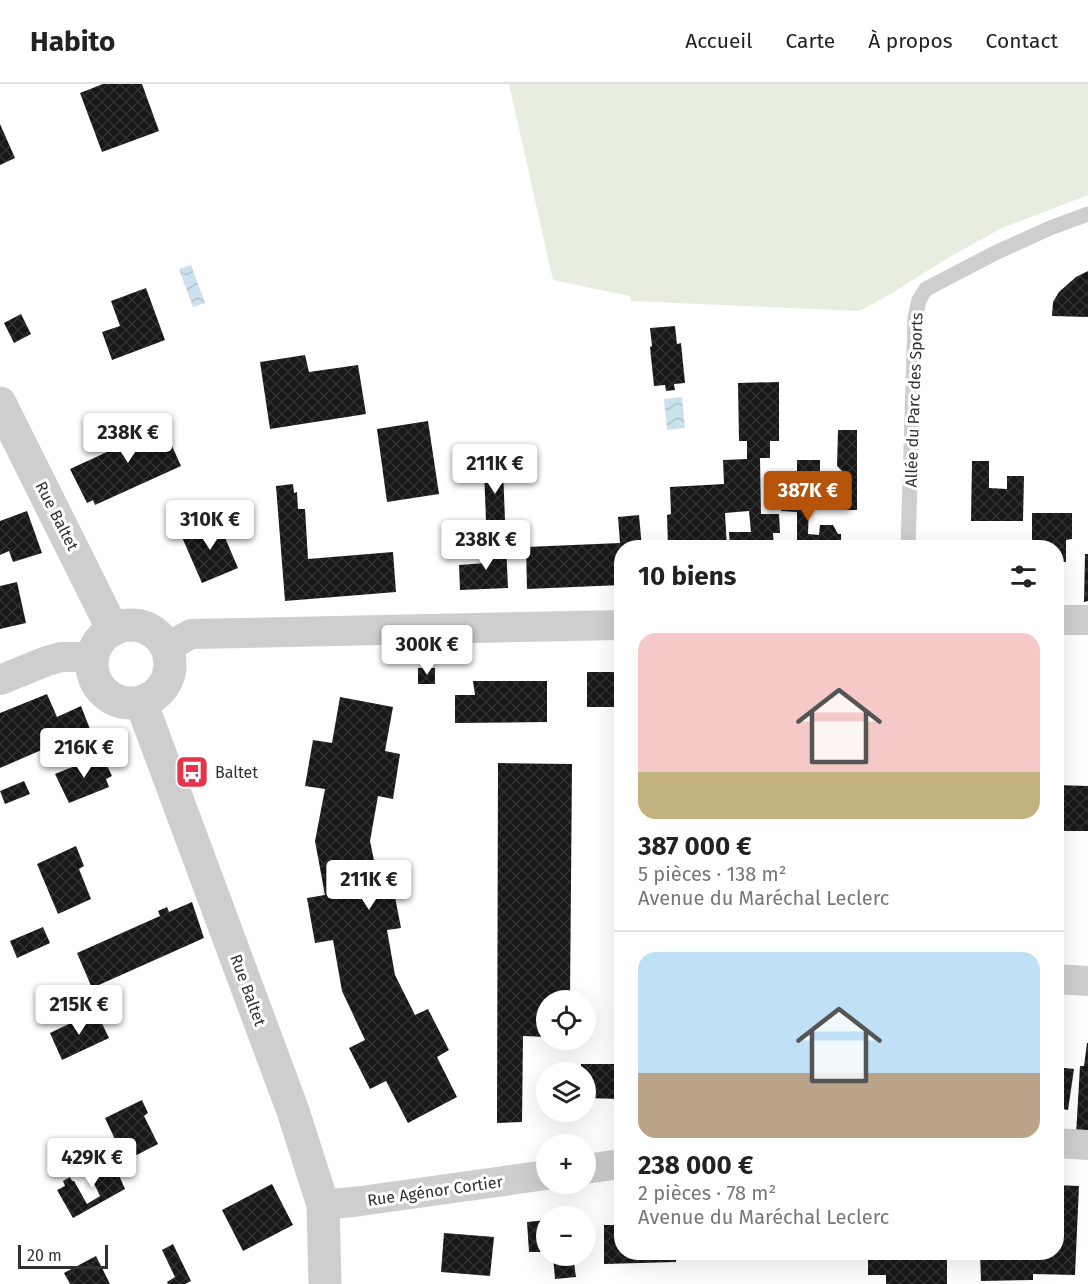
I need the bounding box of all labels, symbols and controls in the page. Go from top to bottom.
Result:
text: Habito [30,25,115,58]
text: Accueil [685,28,752,54]
text: Carte [785,28,835,54]
text: À propos [868,28,953,54]
text: Contact [986,28,1058,54]
street label: Allée du Parc des Sports [901,312,927,488]
pin: 238K € [79,413,177,464]
text: 238K € [97,420,159,444]
pin: 211K € [446,444,544,495]
text: 211K € [466,451,524,475]
pin: 387K € [759,471,857,522]
street label: Rue Baltet [32,478,83,554]
text: 387K € [778,478,838,502]
pin: 310K € [161,500,259,551]
text: 310K € [180,507,240,531]
pin: 238K € [437,520,535,571]
text: 238K € [455,527,517,551]
icon: filters [1007,560,1040,593]
text: 10 biens [638,561,736,592]
pin: 300K € [378,625,476,676]
text: 300K € [395,632,459,656]
icon: home [785,672,893,780]
pin: 216K € [35,728,133,779]
text: 216K € [54,735,114,759]
bus stop icon: Baltet [174,754,210,790]
place label: Baltet [215,763,258,782]
text: 387 000 € [638,831,752,862]
pin: 211K € [320,860,418,911]
text: 5 pièces · 138 m² [638,862,787,886]
text: 211K € [340,867,398,891]
text: Avenue du Maréchal Leclerc [638,886,889,910]
street label: Rue Baltet [226,952,270,1029]
pin: 215K € [30,985,128,1036]
map controls [536,990,596,1266]
button: locate [536,990,596,1050]
icon: home [785,991,893,1099]
text: 215K € [49,992,109,1016]
button: layers [536,1062,596,1122]
button: + [536,1134,596,1194]
pin: 429K € [43,1138,141,1189]
text: 429K € [61,1145,123,1169]
text: 238 000 € [638,1150,753,1181]
street label: Rue Agénor Cortier [366,1172,505,1210]
text: 2 pièces · 78 m² [638,1181,776,1205]
text: Avenue du Maréchal Leclerc [638,1205,889,1229]
button: − [536,1206,596,1266]
scale bar [18,1242,108,1270]
text: 20 m [27,1246,62,1265]

